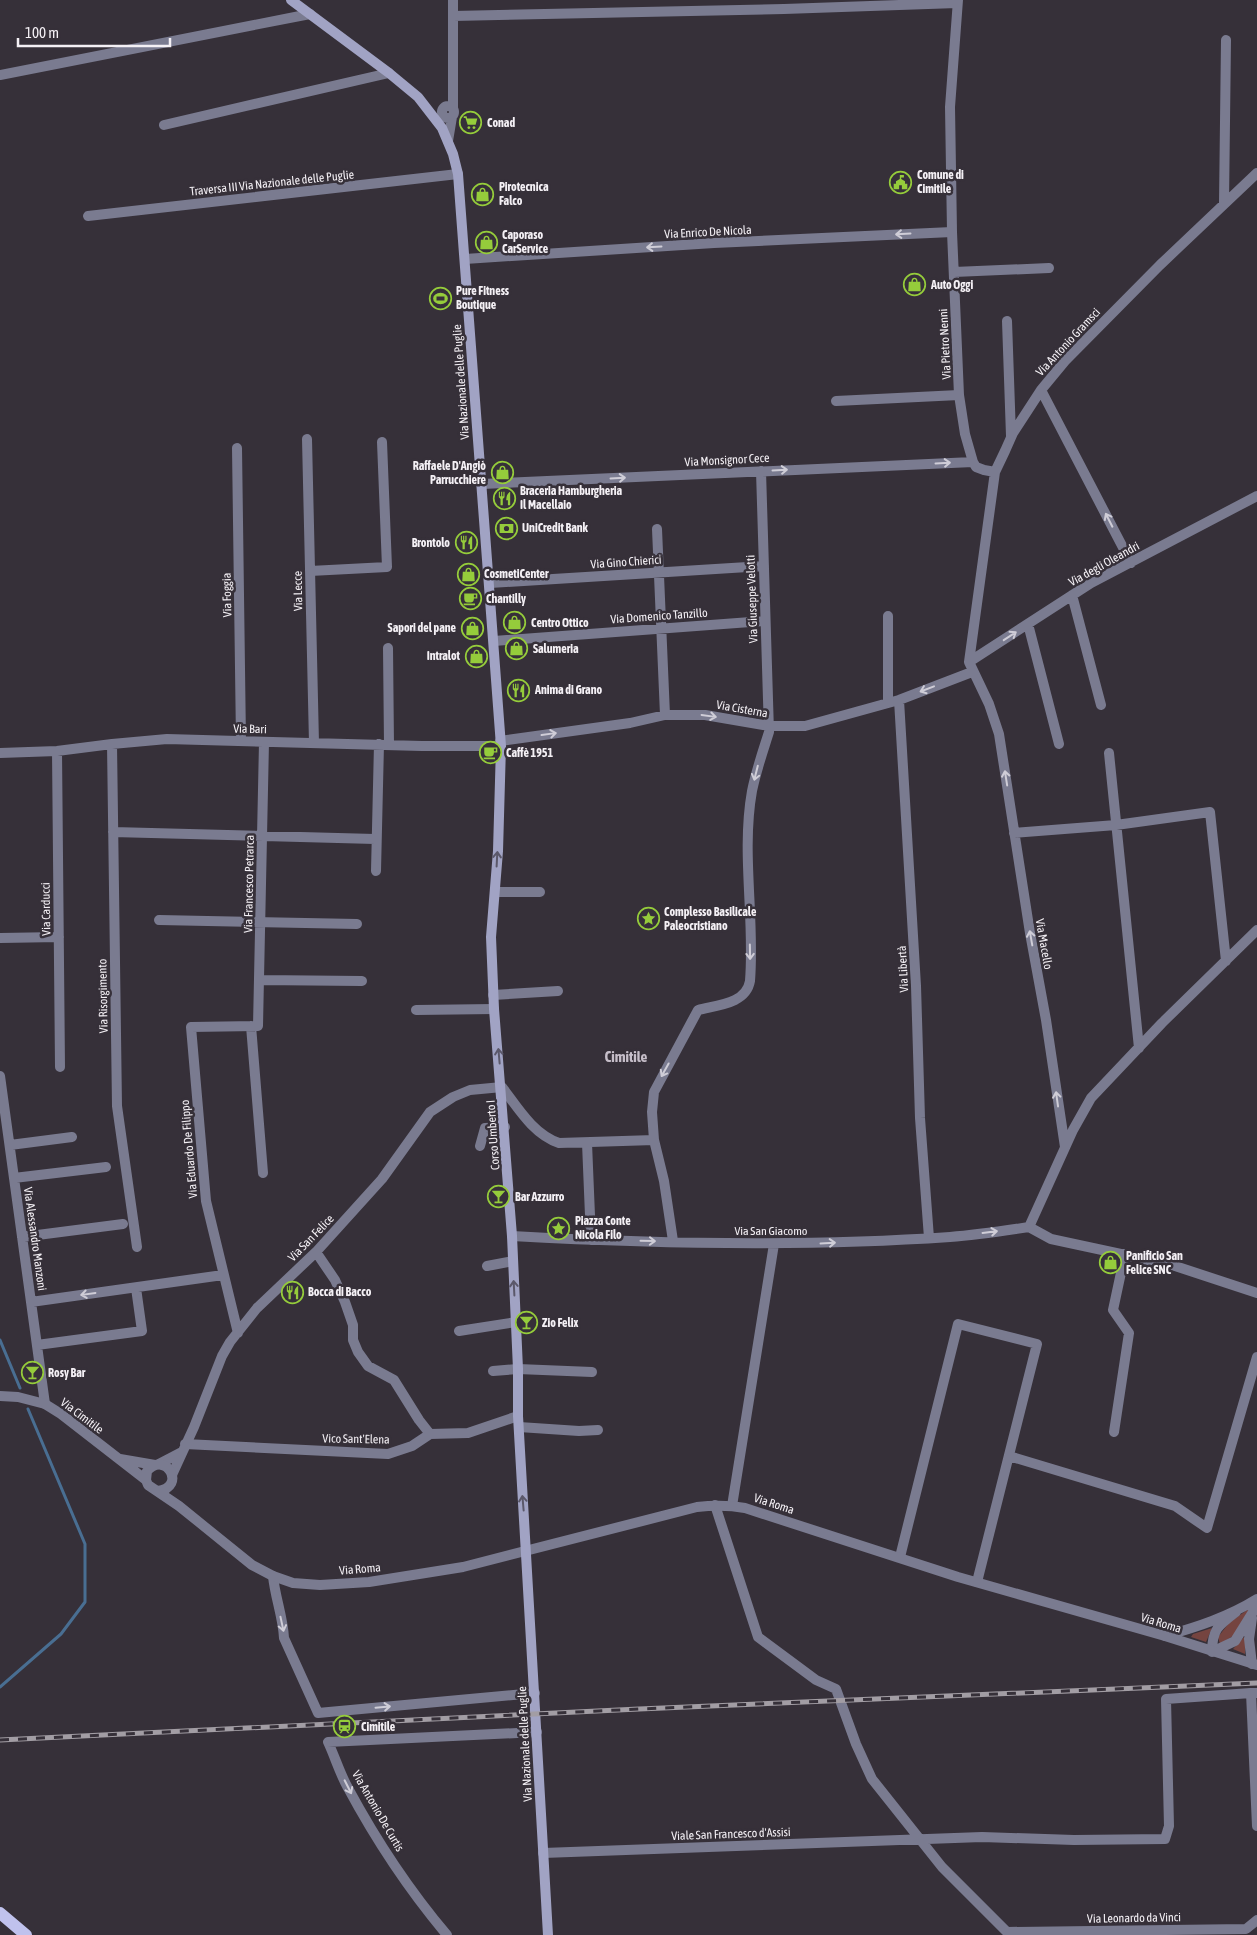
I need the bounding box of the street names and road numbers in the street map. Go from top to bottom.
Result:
street label: Traversa III Via Nazionale delle Puglie [189,167,355,199]
street label: Via Enrico De Nicola [664,223,752,241]
street label: Via Antonio Gramsci [1033,305,1103,379]
street label: Via Pietro Nenni [936,308,954,380]
street label: Via Nazionale delle Puglie [450,324,472,440]
street label: Via Monsignor Cece [684,451,770,469]
street label: Via degli Oleandri [1066,539,1142,589]
street label: Via Gino Chierici [590,553,662,571]
street label: Via Giuseppe Velotti [743,555,761,643]
street label: Via Lecce [291,571,305,611]
street label: Via Foggia [220,573,234,617]
street label: Via Domenico Tanzillo [610,606,708,626]
street label: Via Cisterna [715,698,769,720]
street label: Via Bari [233,722,267,736]
street label: Via Francesco Petrarca [241,835,257,933]
street label: Via Carducci [39,882,53,936]
street label: Via Macello [1033,918,1055,971]
street label: Via Libertà [895,945,911,993]
street label: Via Risorgimento [95,958,111,1033]
street label: Via Eduardo De Filippo [178,1099,200,1199]
street label: Corso Umberto I [484,1100,502,1170]
street label: Via Alessandro Manzoni [21,1186,49,1292]
street label: Via San Felice [285,1212,337,1264]
street label: Via San Giacomo [734,1224,808,1238]
street label: Via Cimitile [58,1395,106,1437]
street label: Vico Sant'Elena [322,1431,390,1447]
street label: Via Roma [752,1491,796,1517]
street label: Via Roma [339,1560,381,1578]
street label: Via Roma [1139,1610,1183,1636]
street label: Via Nazionale delle Puglie [515,1686,535,1802]
street label: Via Antonio De Curtis [349,1768,407,1854]
street label: Viale San Francesco d'Assisi [671,1825,791,1843]
street label: Via Leonardo da Vinci [1087,1910,1181,1926]

